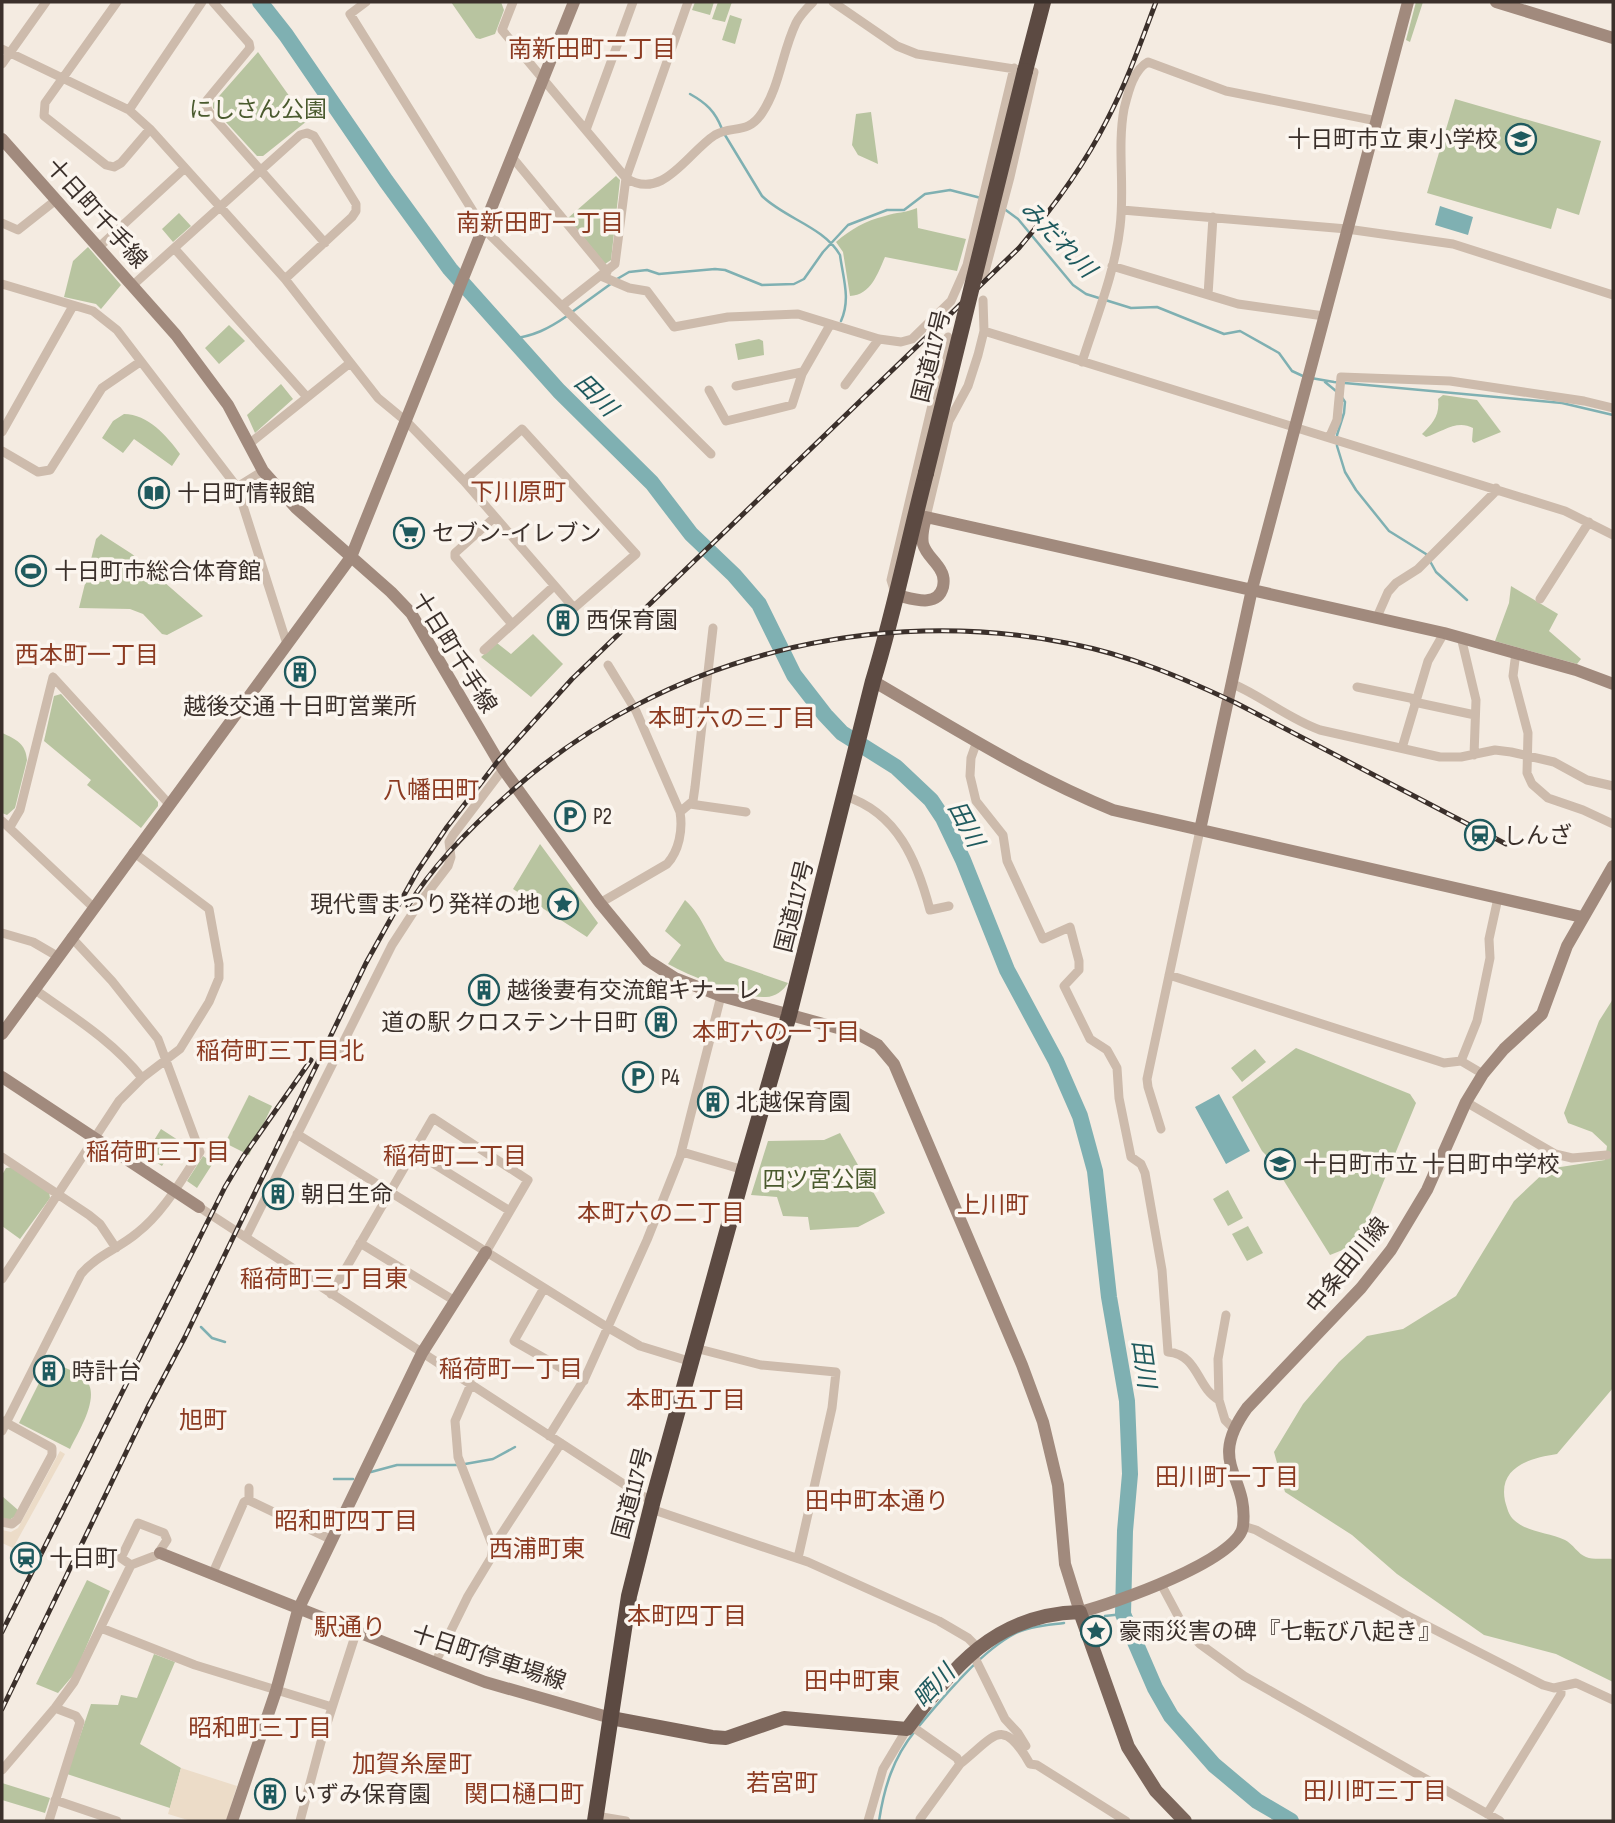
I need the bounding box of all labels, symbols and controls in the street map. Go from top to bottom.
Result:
district label: 南新田町二丁目 [508,35,676,64]
park label: にしさん公園 [189,96,327,124]
school or university icon: 十日町市立 東小学校 [1504,122,1538,156]
place label: 十日町市立 東小学校 [1287,126,1498,154]
street label: 十日町千手線 [40,153,153,274]
water label: みだれ川 [1014,195,1103,286]
district label: 南新田町一丁目 [456,209,624,238]
street label: 国道117号 [907,307,957,405]
water label: 田川 [568,368,625,425]
library icon: 十日町情報館 [137,476,171,510]
district label: 下川原町 [470,478,566,507]
place label: 十日町情報館 [177,480,315,508]
supermarket icon: セブン-イレブン [392,516,426,550]
place label: セブン-イレブン [432,520,601,548]
sports icon: 十日町市総合体育館 [14,554,48,588]
place label: 十日町市総合体育館 [54,558,261,586]
street label: 十日町千手線 [406,587,503,718]
building icon: 西保育園 [546,603,580,637]
place label: 西保育園 [586,607,678,635]
district label: 西本町一丁目 [15,641,159,670]
building icon: 越後交通 十日町営業所 [283,655,317,689]
place label: 越後交通 十日町営業所 [183,693,417,721]
district label: 本町六の三丁目 [648,704,816,733]
district label: 八幡田町 [383,776,479,805]
water label: 田川 [941,796,991,855]
parking icon: P2 [553,799,587,833]
place label: P2 [593,803,612,831]
station icon: しんざ [1463,818,1497,852]
place label: しんざ [1503,822,1572,850]
street label: 国道117号 [770,857,820,955]
place icon: 現代雪まつり発祥の地 [546,887,580,921]
place label: 現代雪まつり発祥の地 [310,891,540,919]
building icon: 越後妻有交流館キナーレ [467,973,501,1007]
place label: 越後妻有交流館キナーレ [507,977,760,1005]
building icon: 道の駅 クロステン十日町 [644,1005,678,1039]
place label: 道の駅 クロステン十日町 [381,1009,638,1037]
district label: 本町六の一丁目 [692,1018,860,1047]
district label: 稲荷町三丁目北 [196,1037,364,1066]
parking icon: P4 [621,1060,655,1094]
place label: P4 [661,1064,680,1092]
building icon: 北越保育園 [696,1085,730,1119]
place label: 北越保育園 [736,1089,851,1117]
district label: 稲荷町三丁目 [86,1138,230,1167]
district label: 稲荷町二丁目 [383,1142,527,1171]
school or university icon: 十日町市立 十日町中学校 [1263,1147,1297,1181]
place label: 十日町市立 十日町中学校 [1303,1151,1560,1179]
park label: 四ツ宮公園 [763,1166,878,1194]
building icon: 朝日生命 [261,1177,295,1211]
place label: 朝日生命 [301,1181,393,1209]
district label: 上川町 [957,1191,1029,1220]
district label: 本町六の二丁目 [577,1199,745,1228]
street label: 中条田川線 [1301,1212,1395,1319]
district label: 稲荷町三丁目東 [240,1265,408,1294]
water label: 田川 [1126,1338,1162,1393]
building icon: 時計台 [32,1354,66,1388]
district label: 稲荷町一丁目 [439,1355,583,1384]
place label: 時計台 [72,1358,141,1386]
district label: 本町五丁目 [626,1386,746,1415]
district label: 旭町 [179,1406,227,1435]
street label: 国道117号 [607,1444,659,1542]
district label: 田川町一丁目 [1155,1463,1299,1492]
district label: 田中町本通り [805,1487,949,1516]
district label: 昭和町四丁目 [274,1507,418,1536]
district label: 西浦町東 [489,1535,585,1564]
station icon: 十日町 [9,1541,43,1575]
place label: 十日町 [49,1545,118,1573]
district label: 本町四丁目 [627,1602,747,1631]
district label: 駅通り [314,1613,386,1642]
place icon: 豪雨災害の碑『七転び八起き』 [1079,1614,1113,1648]
place label: 豪雨災害の碑『七転び八起き』 [1119,1618,1441,1646]
street label: 十日町停車場線 [408,1620,570,1696]
water label: 晒川 [907,1657,963,1714]
district label: 田中町東 [804,1667,900,1696]
district label: 昭和町三丁目 [188,1714,332,1743]
district label: 加賀糸屋町 [352,1750,472,1779]
district label: 若宮町 [746,1769,818,1798]
building icon: いずみ保育園 [253,1777,287,1811]
district label: 田川町三丁目 [1303,1777,1447,1806]
district label: 関口樋口町 [464,1780,584,1809]
place label: いずみ保育園 [293,1781,431,1809]

